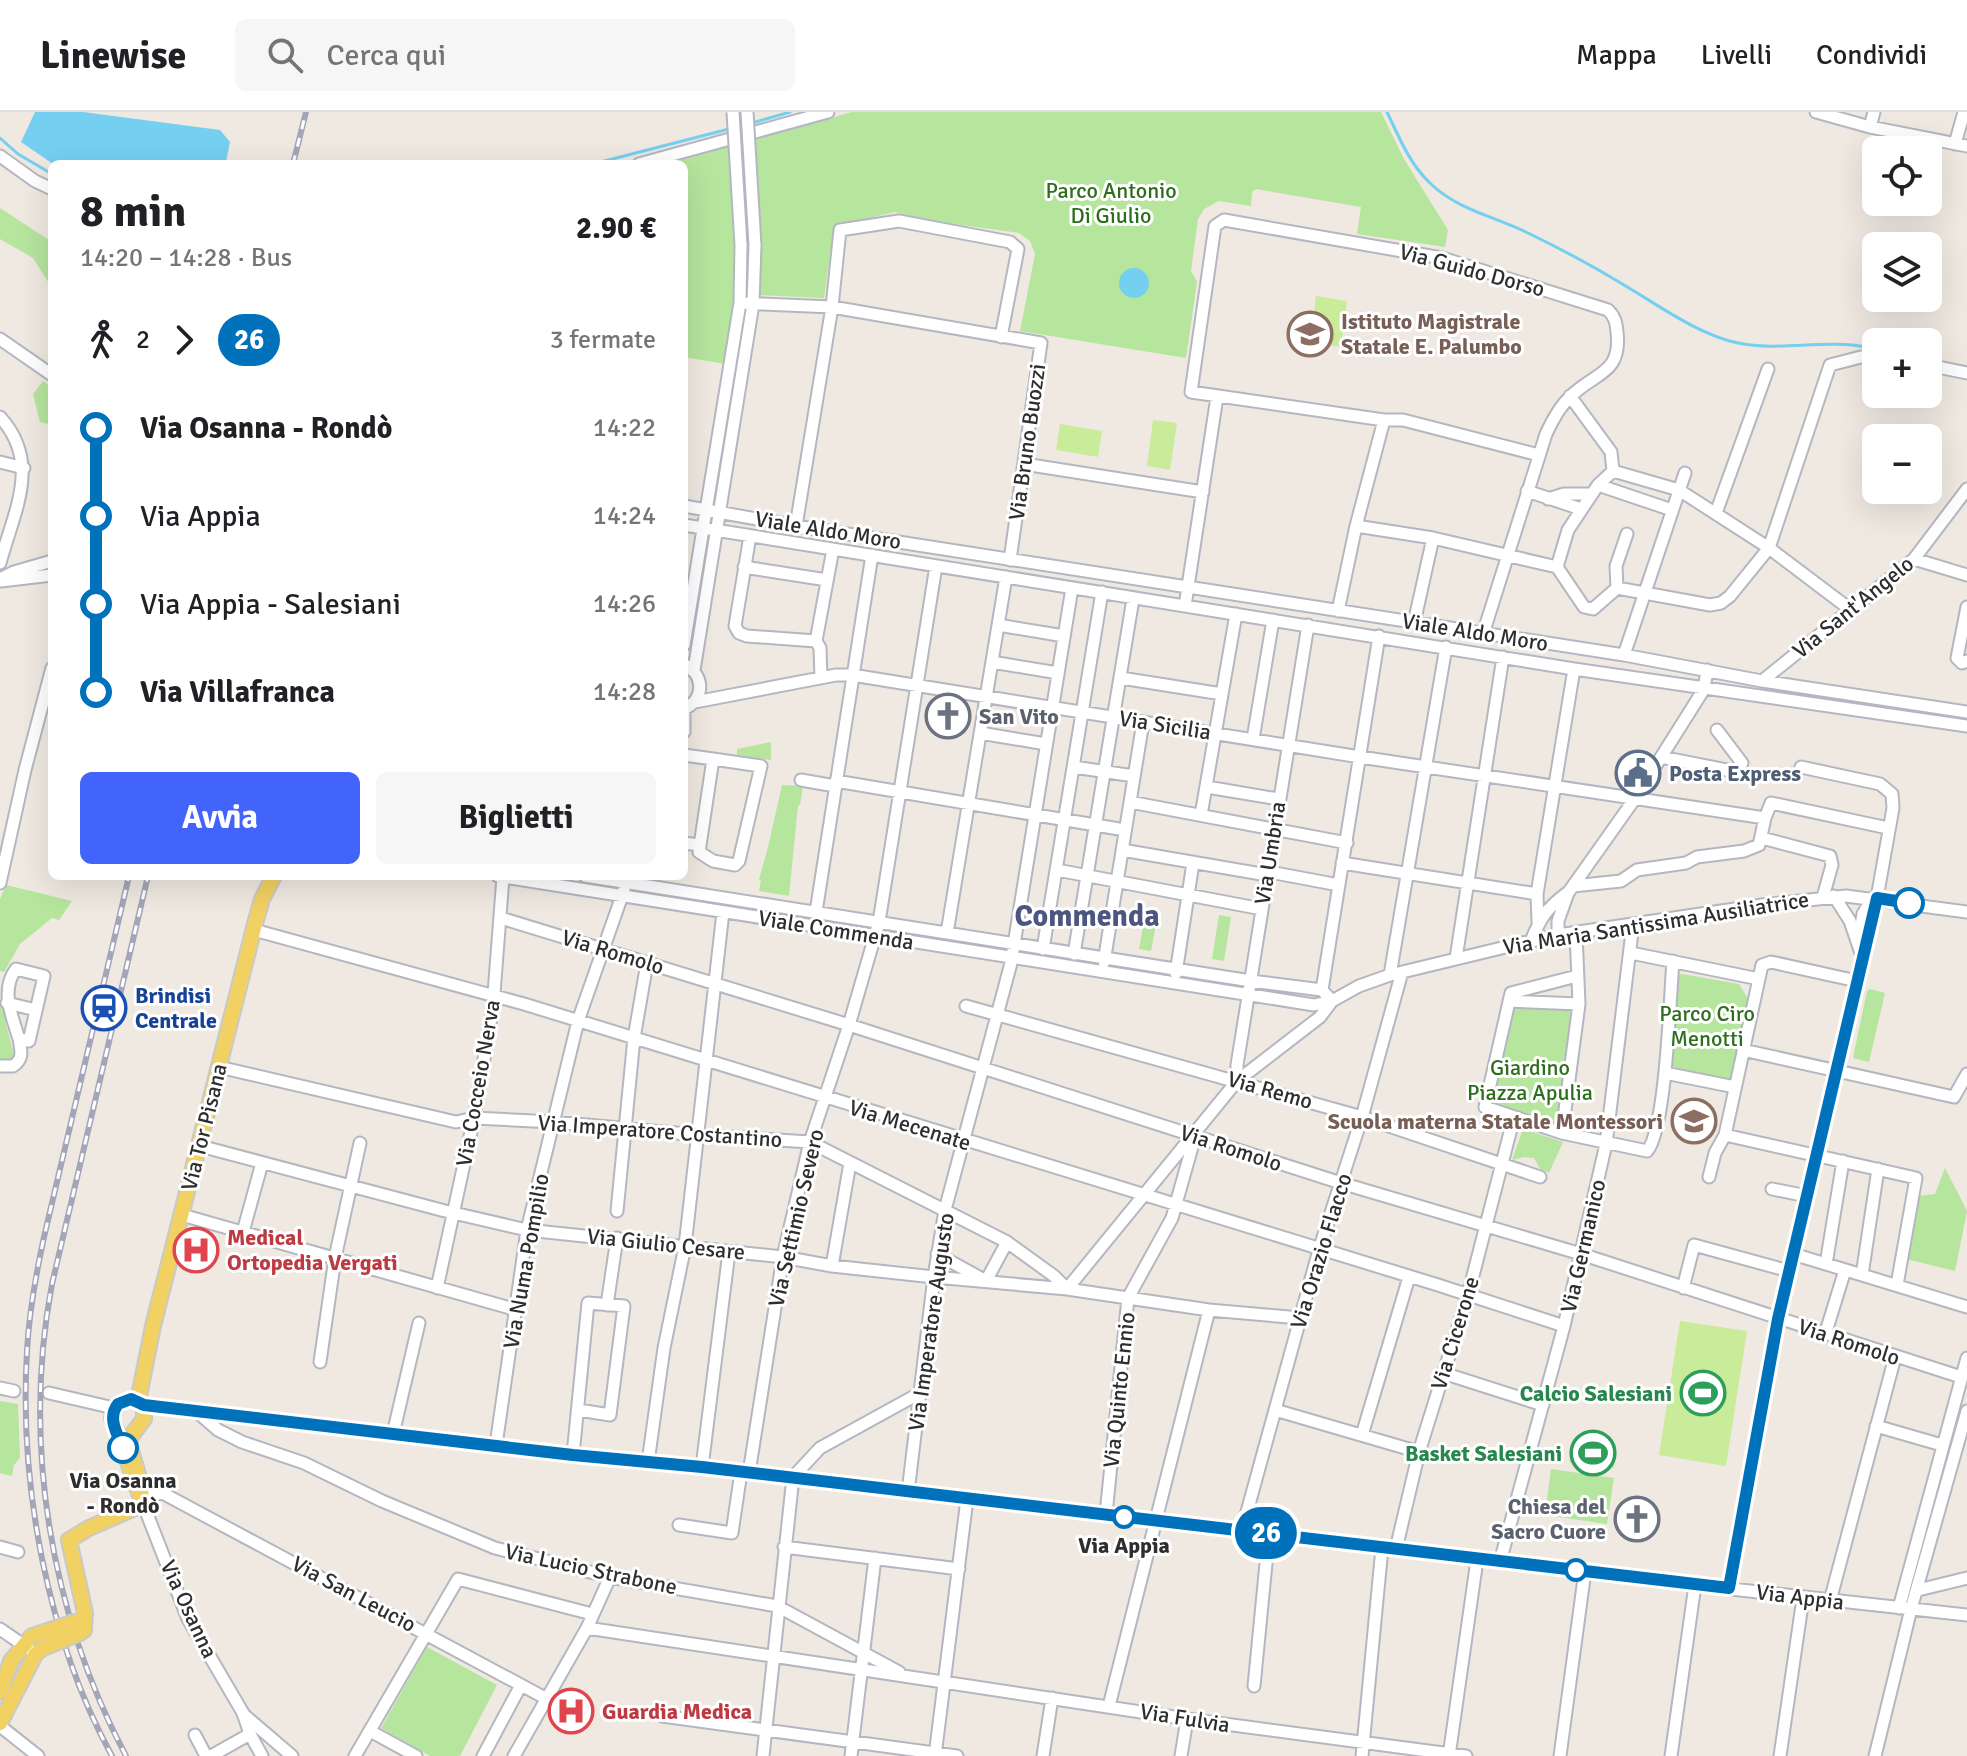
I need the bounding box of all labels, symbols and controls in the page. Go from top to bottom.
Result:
search box [235,19,795,91]
text: Linewise [40,32,187,79]
icon: search [263,33,307,77]
text: Cerca qui [327,37,446,74]
text: Mappa [1576,38,1657,72]
text: Livelli [1701,38,1772,72]
text: Condividi [1816,38,1927,72]
map controls [1862,136,1942,504]
button: locate [1862,136,1942,216]
park label: Parco Antonio Di Giulio [1045,177,1177,229]
text: 8 min [80,185,186,239]
text: 2.90 € [576,210,656,247]
button: layers [1862,232,1942,312]
street label: Via Guido Dorso [1396,238,1548,302]
text: 14:20 – 14:28 · Bus [80,242,292,274]
place label: Istituto Magistrale Statale E. Palumbo [1341,308,1522,360]
school or university icon: Istituto Magistrale Statale E. Palumbo [1286,310,1334,358]
icon: walk [80,318,124,362]
icon: forward [162,318,206,362]
text: 26 [234,323,264,357]
text: 2 [136,324,150,356]
text: 3 fermate [550,324,656,356]
button: + [1862,328,1942,408]
street label: Via Bruno Buozzi [1003,362,1051,522]
text: Via Osanna - Rondò [140,410,392,447]
text: 14:22 [593,412,656,444]
button: − [1862,424,1942,504]
text: Via Appia [140,498,261,535]
text: 14:24 [593,500,656,532]
street label: Viale Aldo Moro [753,505,903,555]
street label: Via Sant'Angelo [1787,550,1919,664]
text: Via Appia - Salesiani [140,586,401,623]
text: 14:26 [593,588,656,620]
street label: Viale Aldo Moro [1400,607,1550,657]
text: Via Villafranca [140,674,335,711]
text: 14:28 [593,676,656,708]
church icon: San Vito [924,692,972,740]
place label: San Vito [979,703,1059,730]
street label: Via Sicilia [1117,704,1213,746]
public building icon: Posta Express [1614,749,1662,797]
place label: Posta Express [1669,760,1801,787]
button: Avvia [80,772,360,864]
button: Biglietti [376,772,656,864]
street label: Via Umbria [1249,800,1291,906]
street label: Via Maria Santissima Ausiliatrice [1501,885,1811,961]
unlabelled marker [1894,888,1924,918]
district label: Commenda [1014,898,1160,935]
street label: Viale Commenda [756,904,916,956]
street label: Via Romolo [559,924,667,980]
place label: Brindisi Centrale [135,982,217,1034]
station icon: Brindisi Centrale [80,984,128,1032]
street label: Via Cocceio Nerva [450,998,506,1168]
park label: Parco Ciro Menotti [1659,1000,1755,1052]
park label: Giardino Piazza Apulia [1467,1054,1593,1106]
street label: Via Tor Pisana [175,1060,233,1194]
street label: Via Remo [1224,1065,1316,1115]
street label: Via Mecenate [846,1094,974,1156]
school or university icon: Scuola materna Statale Montessori [1670,1097,1718,1145]
place label: Scuola materna Statale Montessori [1328,1108,1663,1135]
street label: Via Imperatore Costantino [537,1109,783,1153]
street label: Via Romolo [1177,1119,1285,1177]
street label: Via Settimio Severo [762,1126,830,1310]
street label: Via Orazio Flacco [1285,1170,1357,1332]
street label: Via Numa Pompilio [497,1171,555,1351]
street label: Via Germanico [1555,1177,1611,1315]
street label: Via Imperatore Augusto [902,1211,960,1433]
street label: Via Giulio Cesare [586,1222,746,1266]
place label: Medical Ortopedia Vergati [227,1224,398,1276]
hospital icon: Medical Ortopedia Vergati [172,1226,220,1274]
street label: Via Cicerone [1425,1273,1485,1393]
street label: Via Quinto Ennio [1097,1311,1141,1469]
street label: Via Romolo [1795,1313,1903,1371]
sports icon: Calcio Salesiani [1679,1369,1727,1417]
place label: Calcio Salesiani [1520,1380,1672,1407]
sports icon: Basket Salesiani [1569,1429,1617,1477]
marker: Via Osanna - Rondò [108,1433,138,1463]
place label: Basket Salesiani [1405,1440,1562,1467]
place label: Via Osanna - Rondò [69,1467,177,1519]
place label: Chiesa del Sacro Cuore [1491,1493,1606,1545]
church icon: Chiesa del Sacro Cuore [1613,1495,1661,1543]
marker: Via Appia [1113,1506,1135,1528]
line badge: 26 [1230,1507,1302,1559]
text: 26 [1251,1516,1281,1550]
place label: Via Appia [1078,1532,1170,1559]
street label: Via Lucio Strabone [502,1538,680,1600]
street label: Via San Leucio [287,1550,421,1638]
street label: Via Osanna [155,1556,223,1662]
unlabelled marker [1565,1559,1587,1581]
street label: Via Appia [1754,1578,1846,1616]
hospital icon: Guardia Medica [547,1687,595,1735]
place label: Guardia Medica [602,1698,752,1725]
street label: Via Fulvia [1138,1698,1232,1738]

